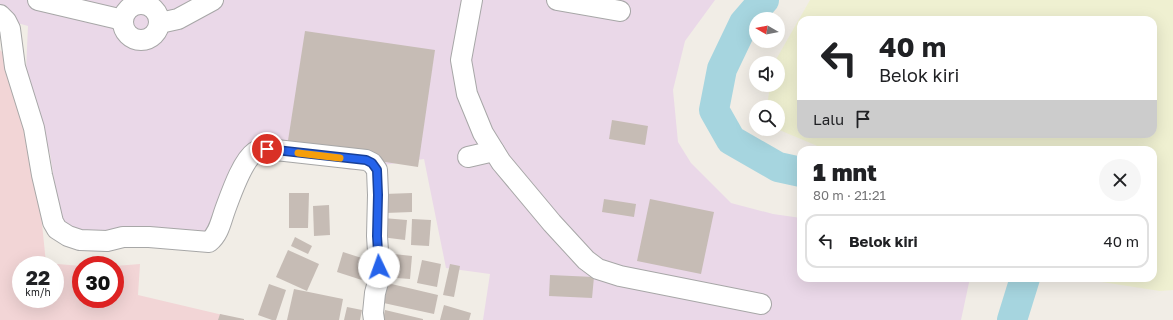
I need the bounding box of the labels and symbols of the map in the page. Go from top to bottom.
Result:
north arrow [749,12,785,48]
pin [250,132,284,166]
position arrow [358,246,400,288]
speed limit sign: 30 [72,256,124,308]

